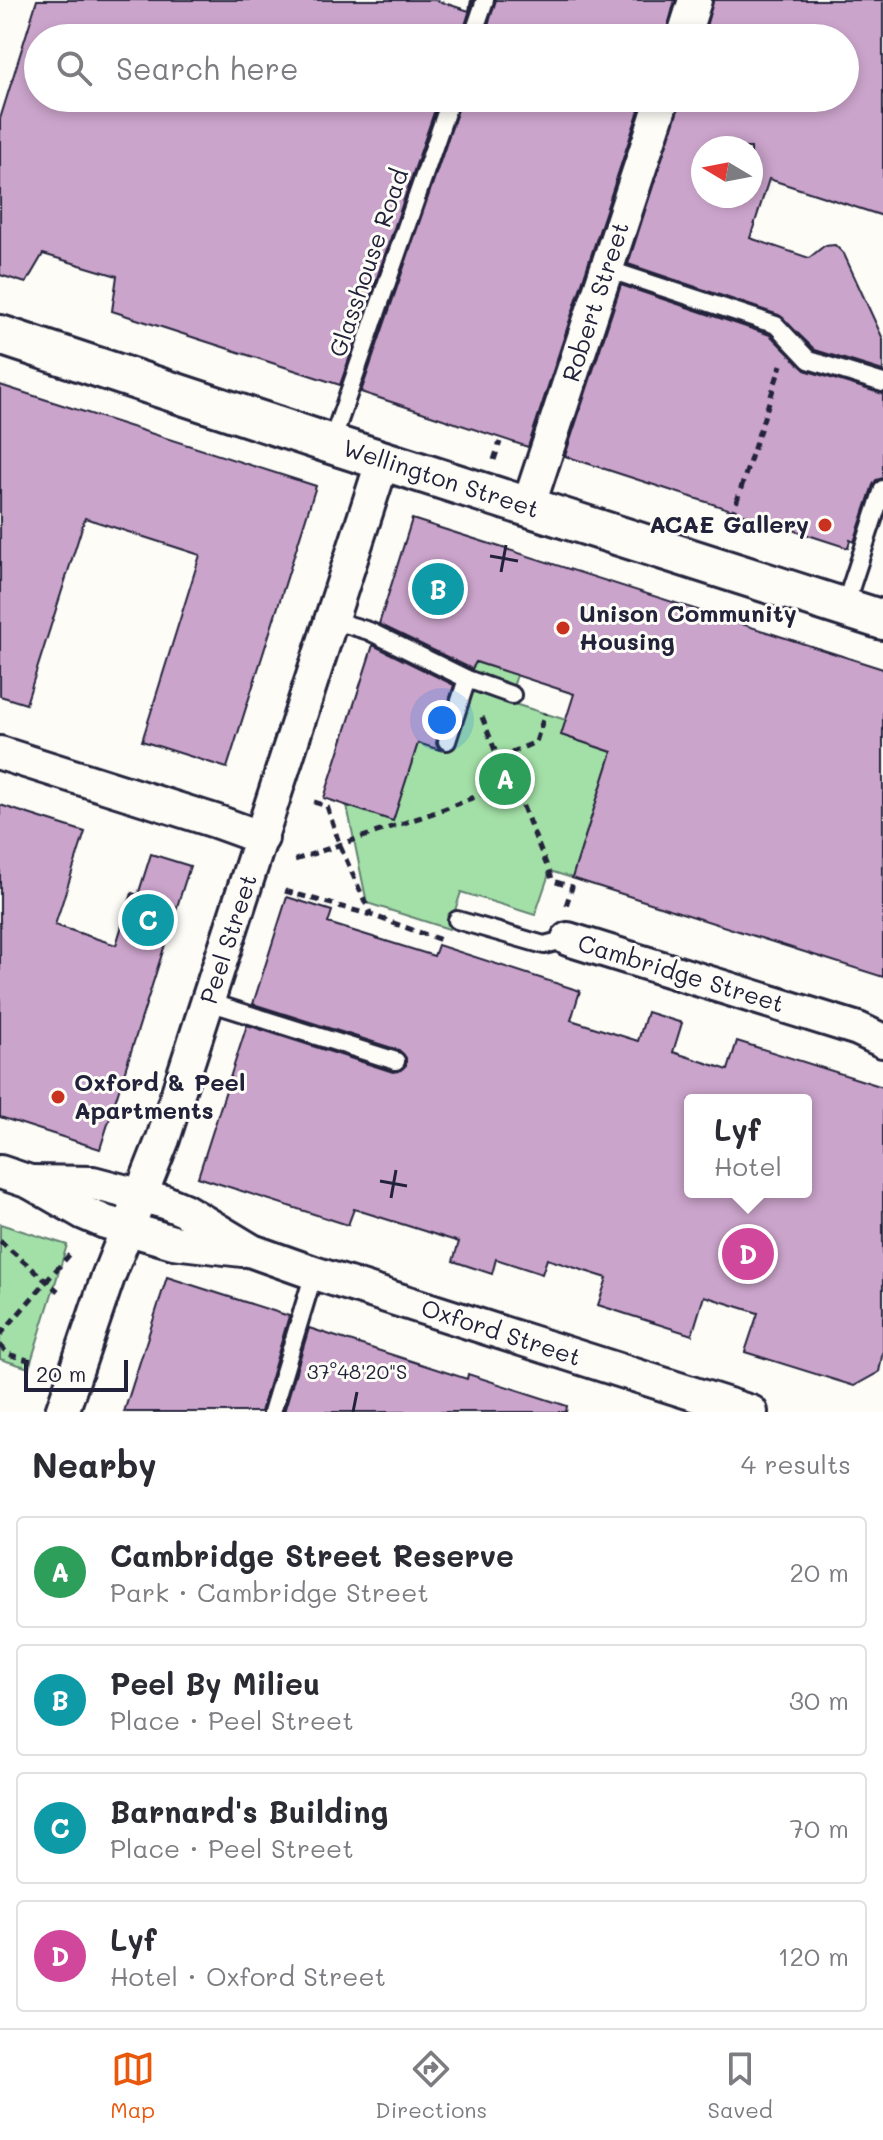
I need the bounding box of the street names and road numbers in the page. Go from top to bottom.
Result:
street label: Glasshouse Road [321,164,414,361]
street label: Robert Street [554,218,635,385]
street label: Wellington Street [339,431,544,524]
street label: Peel Street [192,870,263,1007]
street label: Cambridge Street [575,926,788,1019]
street label: Oxford Street [418,1291,585,1372]

